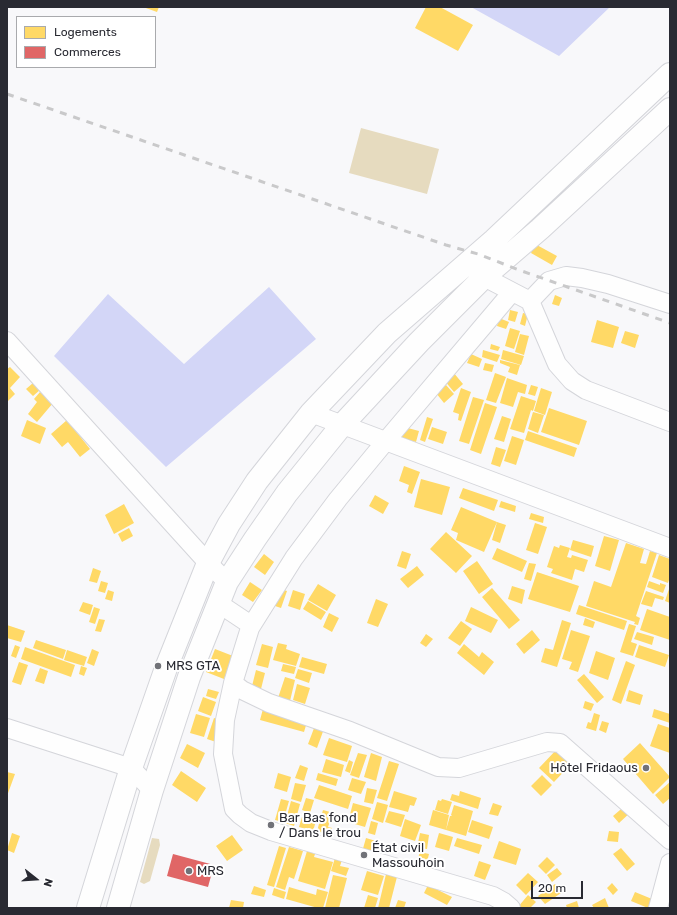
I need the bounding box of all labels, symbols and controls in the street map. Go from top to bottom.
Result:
legend [16,16,156,68]
text: Logements [54,25,117,39]
text: Commerces [54,45,121,59]
place label: MRS GTA [166,658,220,674]
marker: MRS GTA [153,661,163,671]
place label: Hôtel Fridaous [550,760,638,776]
marker: Hôtel Fridaous [641,763,651,773]
place label: Bar Bas fond / Dans le trou [279,810,361,841]
marker: Bar Bas fond / Dans le trou [266,820,276,830]
place label: État civil Massouhoin [372,840,444,871]
marker: État civil Massouhoin [359,850,369,860]
north arrow [16,859,56,899]
place label: MRS [197,863,224,879]
marker: MRS [184,866,194,876]
scale bar [533,873,585,899]
text: N [41,877,55,888]
text: 20 m [538,881,566,895]

